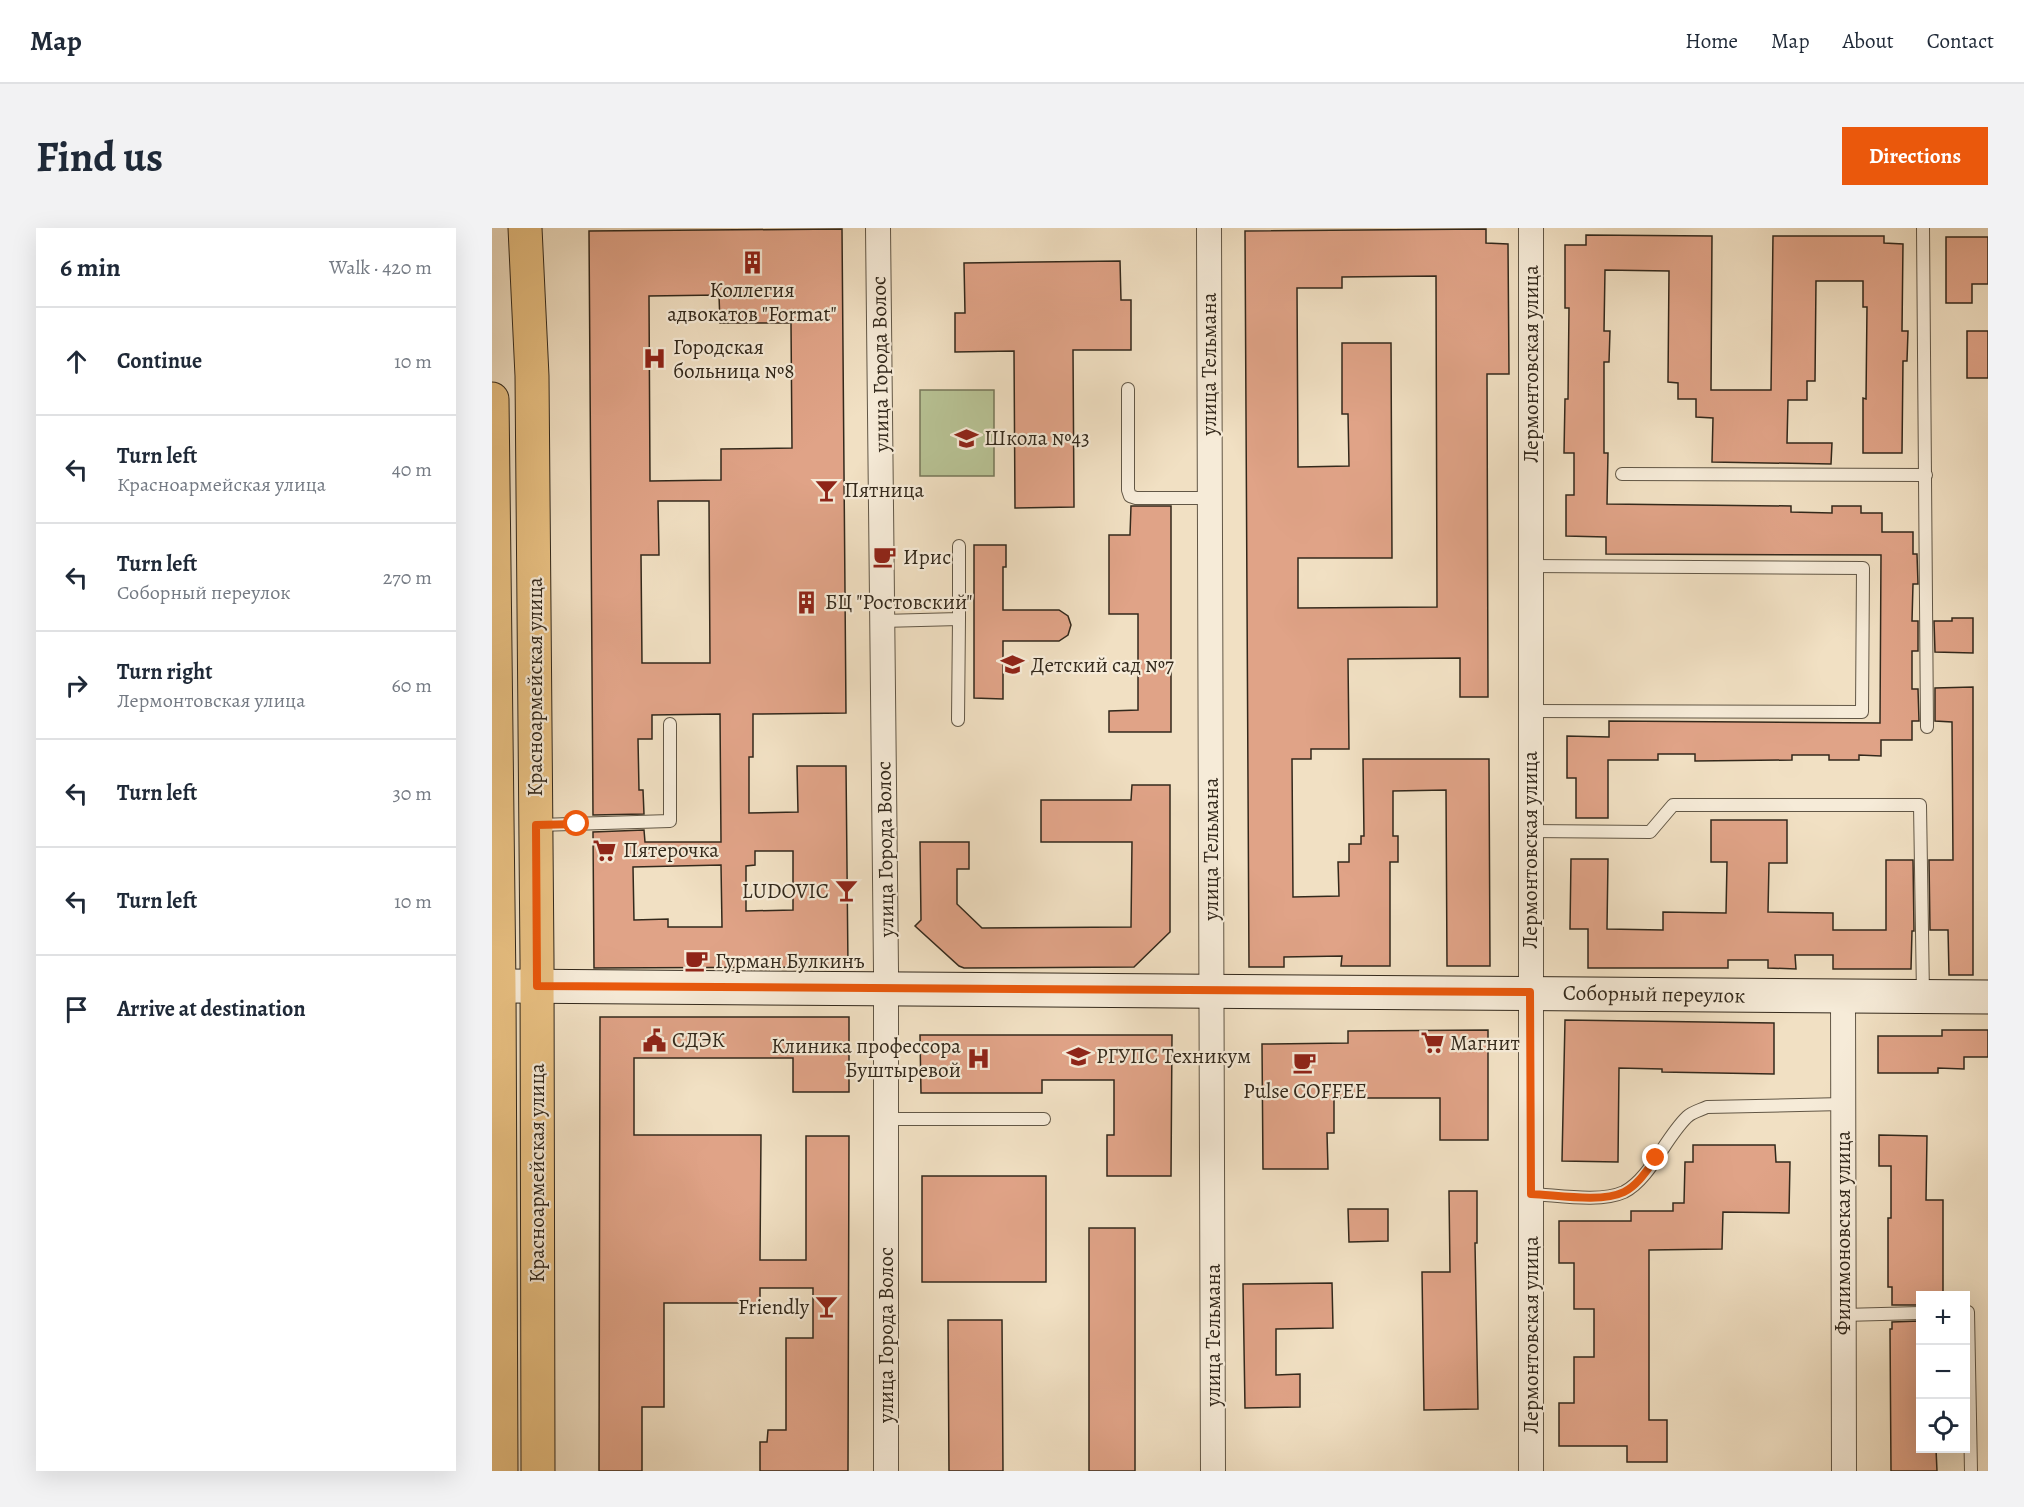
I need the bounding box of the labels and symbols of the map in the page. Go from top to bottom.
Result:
building icon: Коллегия адвокатов "Format" [739,249,765,275]
street label: Лермонтовская улица [1517,265,1545,463]
place label: Коллегия адвокатов "Format" [667,276,837,328]
street label: улица Города Волос [864,276,896,453]
street label: улица Тельмана [1195,292,1223,436]
place label: Городская больница №8 [673,333,795,385]
hospital icon: Городская больница №8 [642,346,668,372]
place label: Школа №43 [984,424,1090,452]
school or university icon: Школа №43 [953,425,979,451]
place label: Пятница [844,476,925,504]
bar icon: Пятница [813,477,839,503]
place label: Ирис [903,543,951,571]
cafe icon: Ирис [872,544,898,570]
street label: Красноармейская улица [521,577,549,797]
place label: БЦ "Ростовский" [825,588,973,616]
building icon: БЦ "Ростовский" [794,589,820,615]
place label: Детский сад №7 [1031,651,1174,679]
school or university icon: Детский сад №7 [1000,652,1026,678]
street label: Лермонтовская улица [1516,751,1544,949]
street label: улица Города Волос [869,761,901,938]
street label: улица Тельмана [1197,777,1225,921]
route start [563,810,589,836]
place label: Пятерочка [623,836,719,864]
supermarket icon: Пятерочка [592,837,618,863]
place label: LUDOVIC [742,877,829,905]
bar icon: LUDOVIC [834,878,860,904]
place label: Гурман Булкинъ [715,947,865,975]
cafe icon: Гурман Булкинъ [684,948,710,974]
street label: Соборный переулок [1563,978,1746,1010]
place label: СДЭК [672,1026,726,1054]
public building icon: СДЭК [641,1027,667,1053]
place label: Магнит [1450,1029,1520,1057]
supermarket icon: Магнит [1419,1030,1445,1056]
place label: Клиника профессора Буштыревой [771,1032,961,1084]
place label: РГУПС Техникум [1096,1042,1251,1070]
school or university icon: РГУПС Техникум [1065,1043,1091,1069]
hospital icon: Клиника профессора Буштыревой [966,1045,992,1071]
cafe icon: Pulse COFFEE [1292,1050,1318,1076]
street label: Красноармейская улица [523,1063,551,1283]
place label: Pulse COFFEE [1243,1077,1367,1105]
street label: Филимоновская улица [1829,1130,1857,1335]
route end [1642,1144,1668,1170]
street label: Лермонтовская улица [1517,1236,1545,1434]
street label: улица Города Волос [872,1247,900,1424]
street label: улица Тельмана [1199,1263,1227,1407]
place label: Friendly [738,1293,810,1321]
bar icon: Friendly [814,1294,840,1320]

